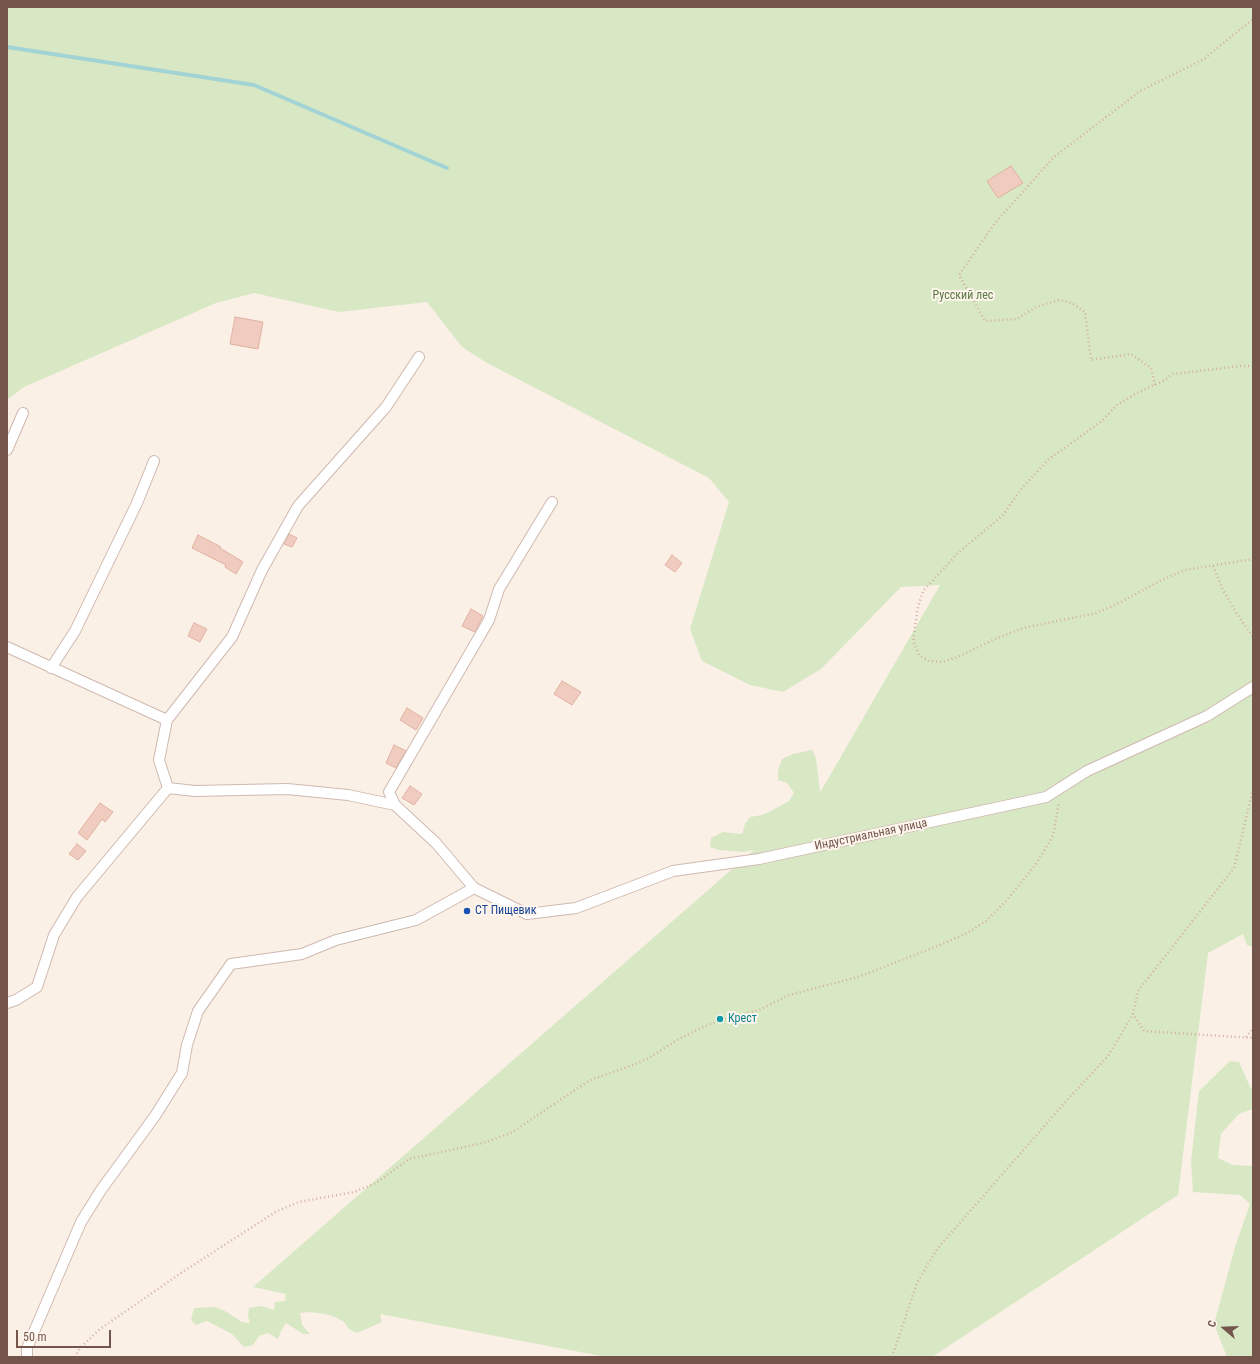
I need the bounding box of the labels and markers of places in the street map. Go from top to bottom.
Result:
place label: СТ Пищевик [475,904,536,918]
marker: СТ Пищевик [462,906,472,916]
place label: Крест [728,1012,757,1026]
marker: Крест [715,1014,725,1024]

